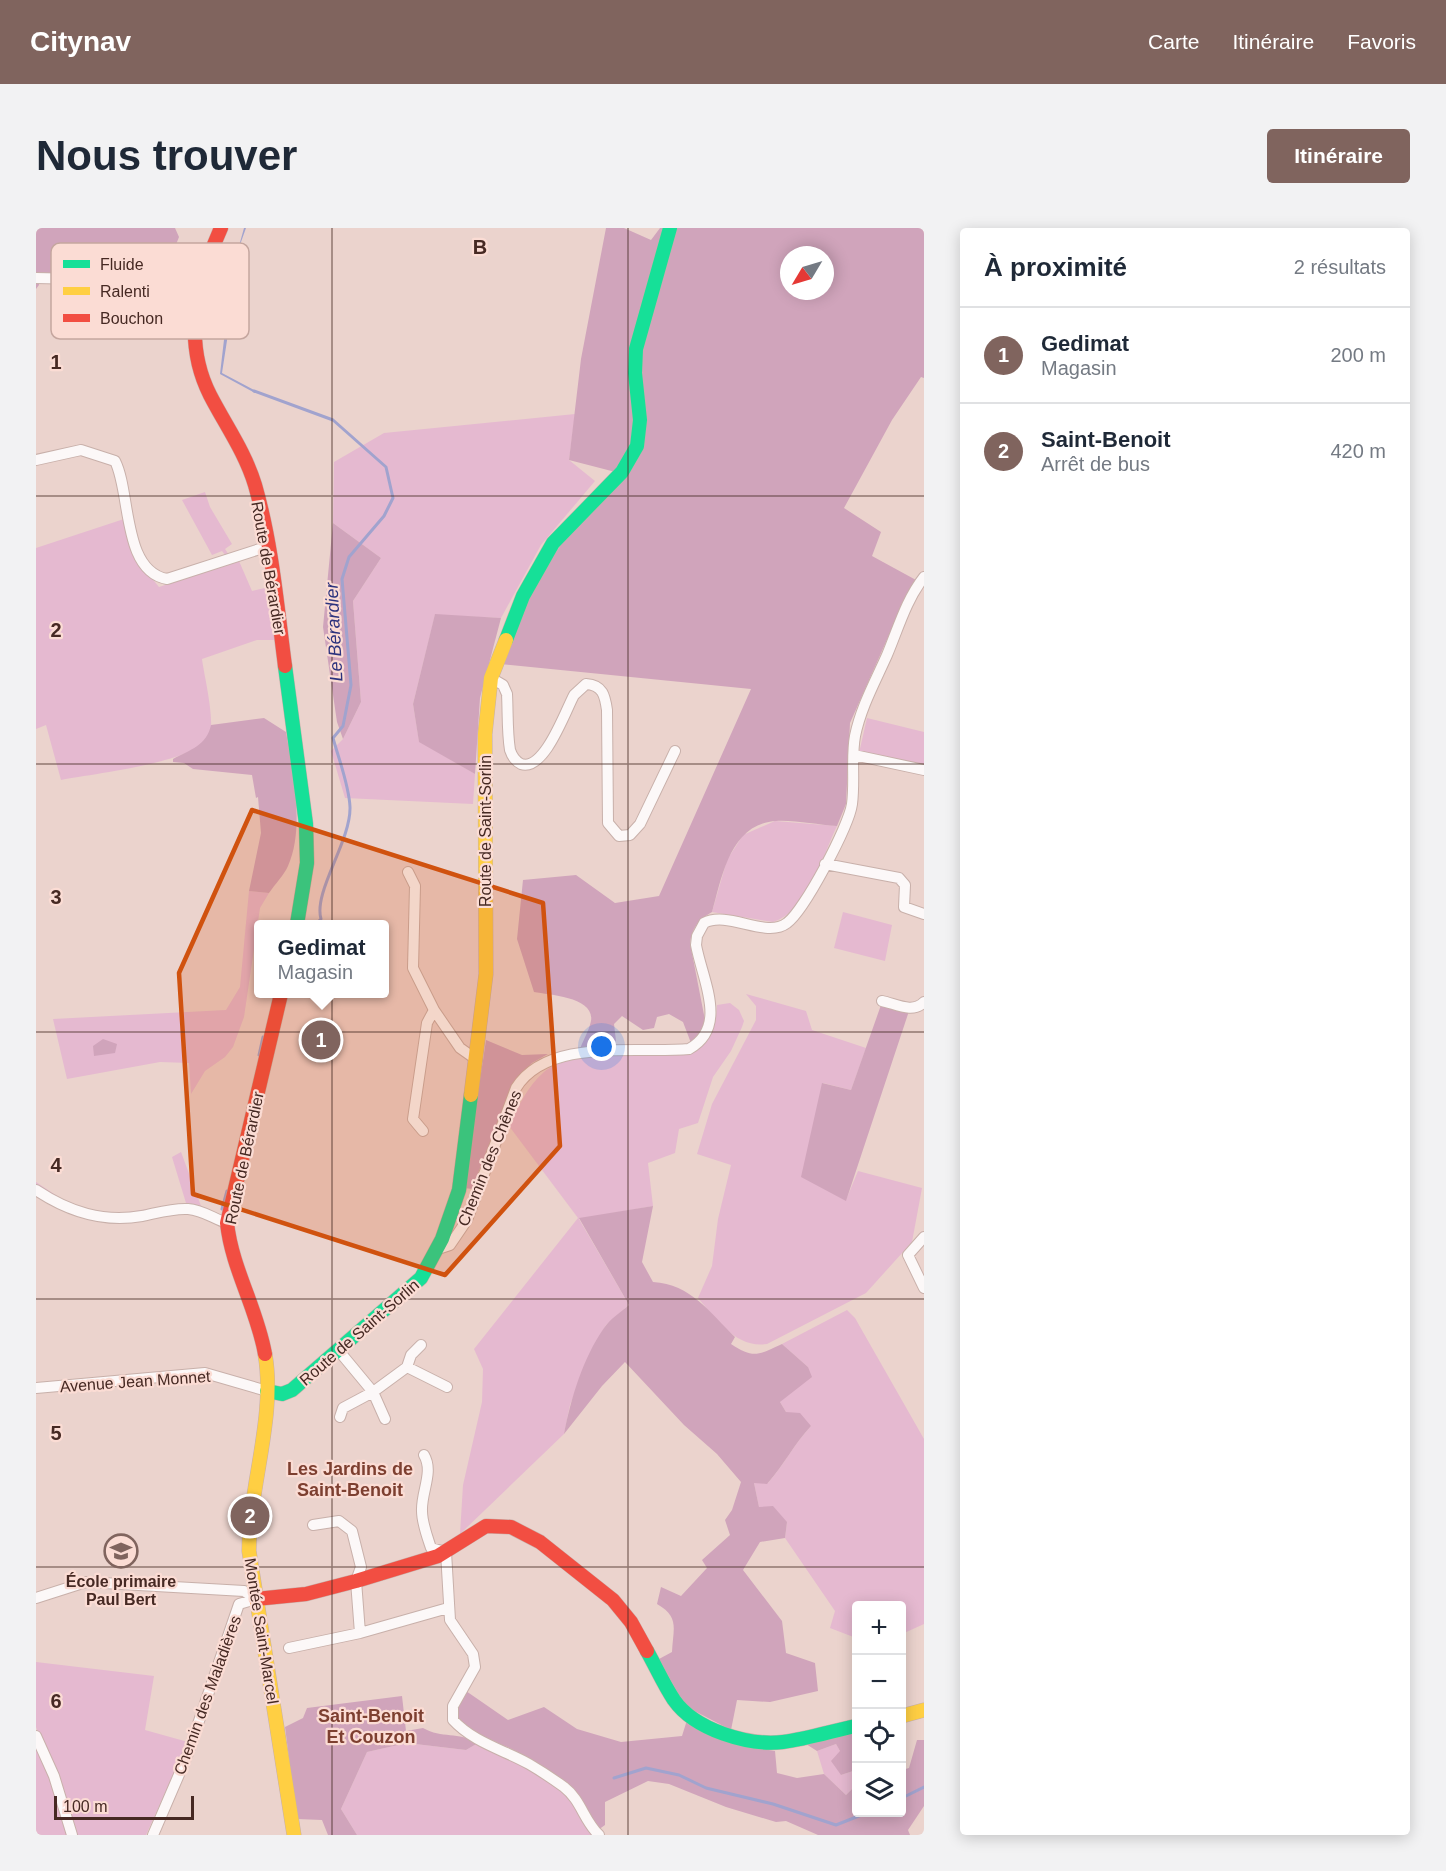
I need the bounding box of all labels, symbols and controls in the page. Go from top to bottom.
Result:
text: Citynav [30,26,131,57]
text: Carte [1148,30,1199,53]
text: Itinéraire [1232,30,1314,53]
text: Favoris [1347,30,1416,53]
button: Itinéraire [1267,129,1410,183]
text: Nous trouver [36,132,297,179]
text: B [473,236,487,258]
legend [51,243,249,339]
north arrow [780,246,834,300]
text: À proximité [984,252,1127,282]
text: Fluide [100,256,144,273]
text: 2 résultats [1294,256,1386,278]
text: Ralenti [100,283,150,300]
text: Bouchon [100,310,163,327]
text: Gedimat [1041,331,1129,356]
text: 1 [998,344,1009,366]
text: 200 m [1330,344,1386,366]
text: 1 [50,351,62,373]
text: Magasin [1041,357,1117,379]
text: Saint-Benoit [1041,427,1171,452]
text: 2 [998,440,1009,462]
text: 420 m [1330,440,1386,462]
text: Arrêt de bus [1041,453,1150,475]
street label: Route de Bérardier [248,500,289,637]
water label: Le Bérardier [321,581,347,682]
text: 2 [50,619,62,641]
street label: Route de Saint-Sorlin [477,755,494,907]
text: 3 [50,886,62,908]
popup [254,920,389,998]
text: Gedimat [277,935,366,960]
text: Magasin [277,961,353,983]
pin: 1 [302,1018,340,1062]
your location [587,1032,616,1061]
street label: Chemin des Chênes [454,1088,524,1229]
street label: Route de Bérardier [222,1090,267,1226]
text: 4 [50,1154,62,1176]
street label: Route de Saint-Sorlin [296,1276,422,1389]
street label: Avenue Jean Monnet [59,1368,211,1395]
text: 5 [50,1422,62,1444]
district label: Les Jardins de Saint-Benoit [287,1459,413,1500]
pin: 2 [230,1494,270,1538]
school or university icon: École primaire Paul Bert [103,1533,139,1569]
street label: Montée Saint-Marcel [242,1557,281,1705]
place label: École primaire Paul Bert [66,1572,176,1608]
map controls [852,1601,906,1817]
button: + [852,1601,906,1655]
street label: Chemin des Maladières [171,1613,244,1777]
button: − [852,1655,906,1709]
text: 6 [50,1690,62,1712]
district label: Saint-Benoit Et Couzon [318,1706,424,1747]
button: locate [852,1709,906,1763]
button: layers [852,1763,906,1817]
scale bar [54,1793,194,1820]
text: 100 m [63,1798,107,1815]

